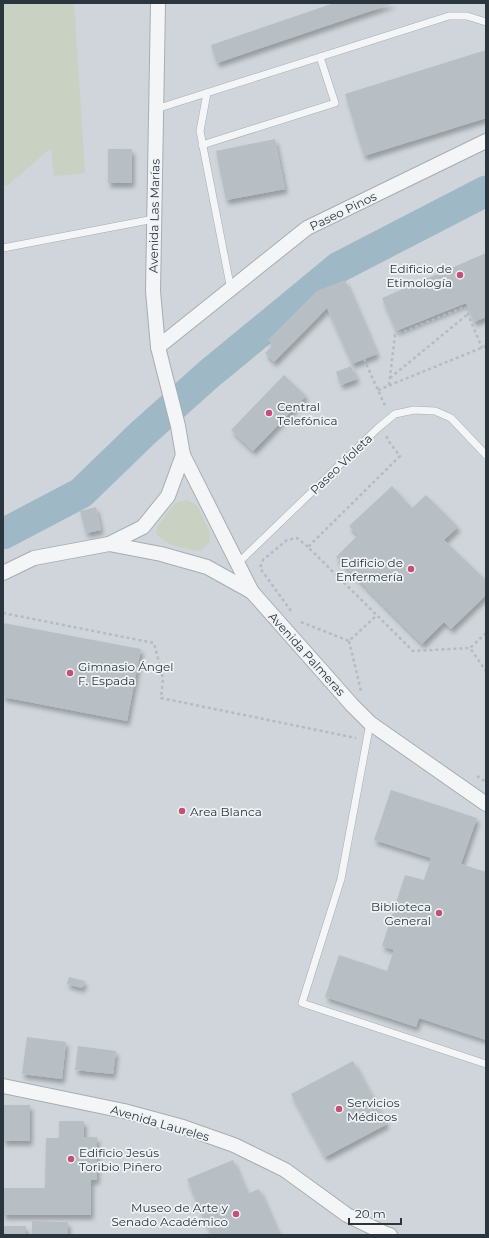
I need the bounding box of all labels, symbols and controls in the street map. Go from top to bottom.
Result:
street label: Avenida Las Marías [146,159,162,273]
street label: Paseo Pinos [307,188,379,234]
place label: Edificio de Etimología [387,261,452,290]
marker: Edificio de Etimología [455,270,465,280]
place label: Central Telefónica [277,399,338,428]
marker: Central Telefónica [264,408,274,418]
street label: Paseo Violeta [307,431,375,497]
place label: Edificio de Enfermería [336,555,403,584]
marker: Edificio de Enfermería [406,564,416,574]
street label: Avenida Palmeras [265,609,349,699]
place label: Gimnasio Ángel F. Espada [78,659,174,688]
marker: Gimnasio Ángel F. Espada [65,668,75,678]
place label: Area Blanca [190,804,262,819]
marker: Area Blanca [177,806,187,816]
place label: Biblioteca General [371,899,431,928]
marker: Biblioteca General [434,908,444,918]
place label: Servicios Médicos [347,1095,400,1124]
street label: Avenida Laureles [109,1102,211,1144]
marker: Servicios Médicos [334,1104,344,1114]
place label: Edificio Jesús Toribio Piñero [79,1145,162,1174]
marker: Edificio Jesús Toribio Piñero [66,1154,76,1164]
place label: Museo de Arte y Senado Académico [111,1200,228,1229]
scale bar [349,1200,401,1226]
text: 20 m [355,1206,386,1221]
marker: Museo de Arte y Senado Académico [231,1209,241,1219]

